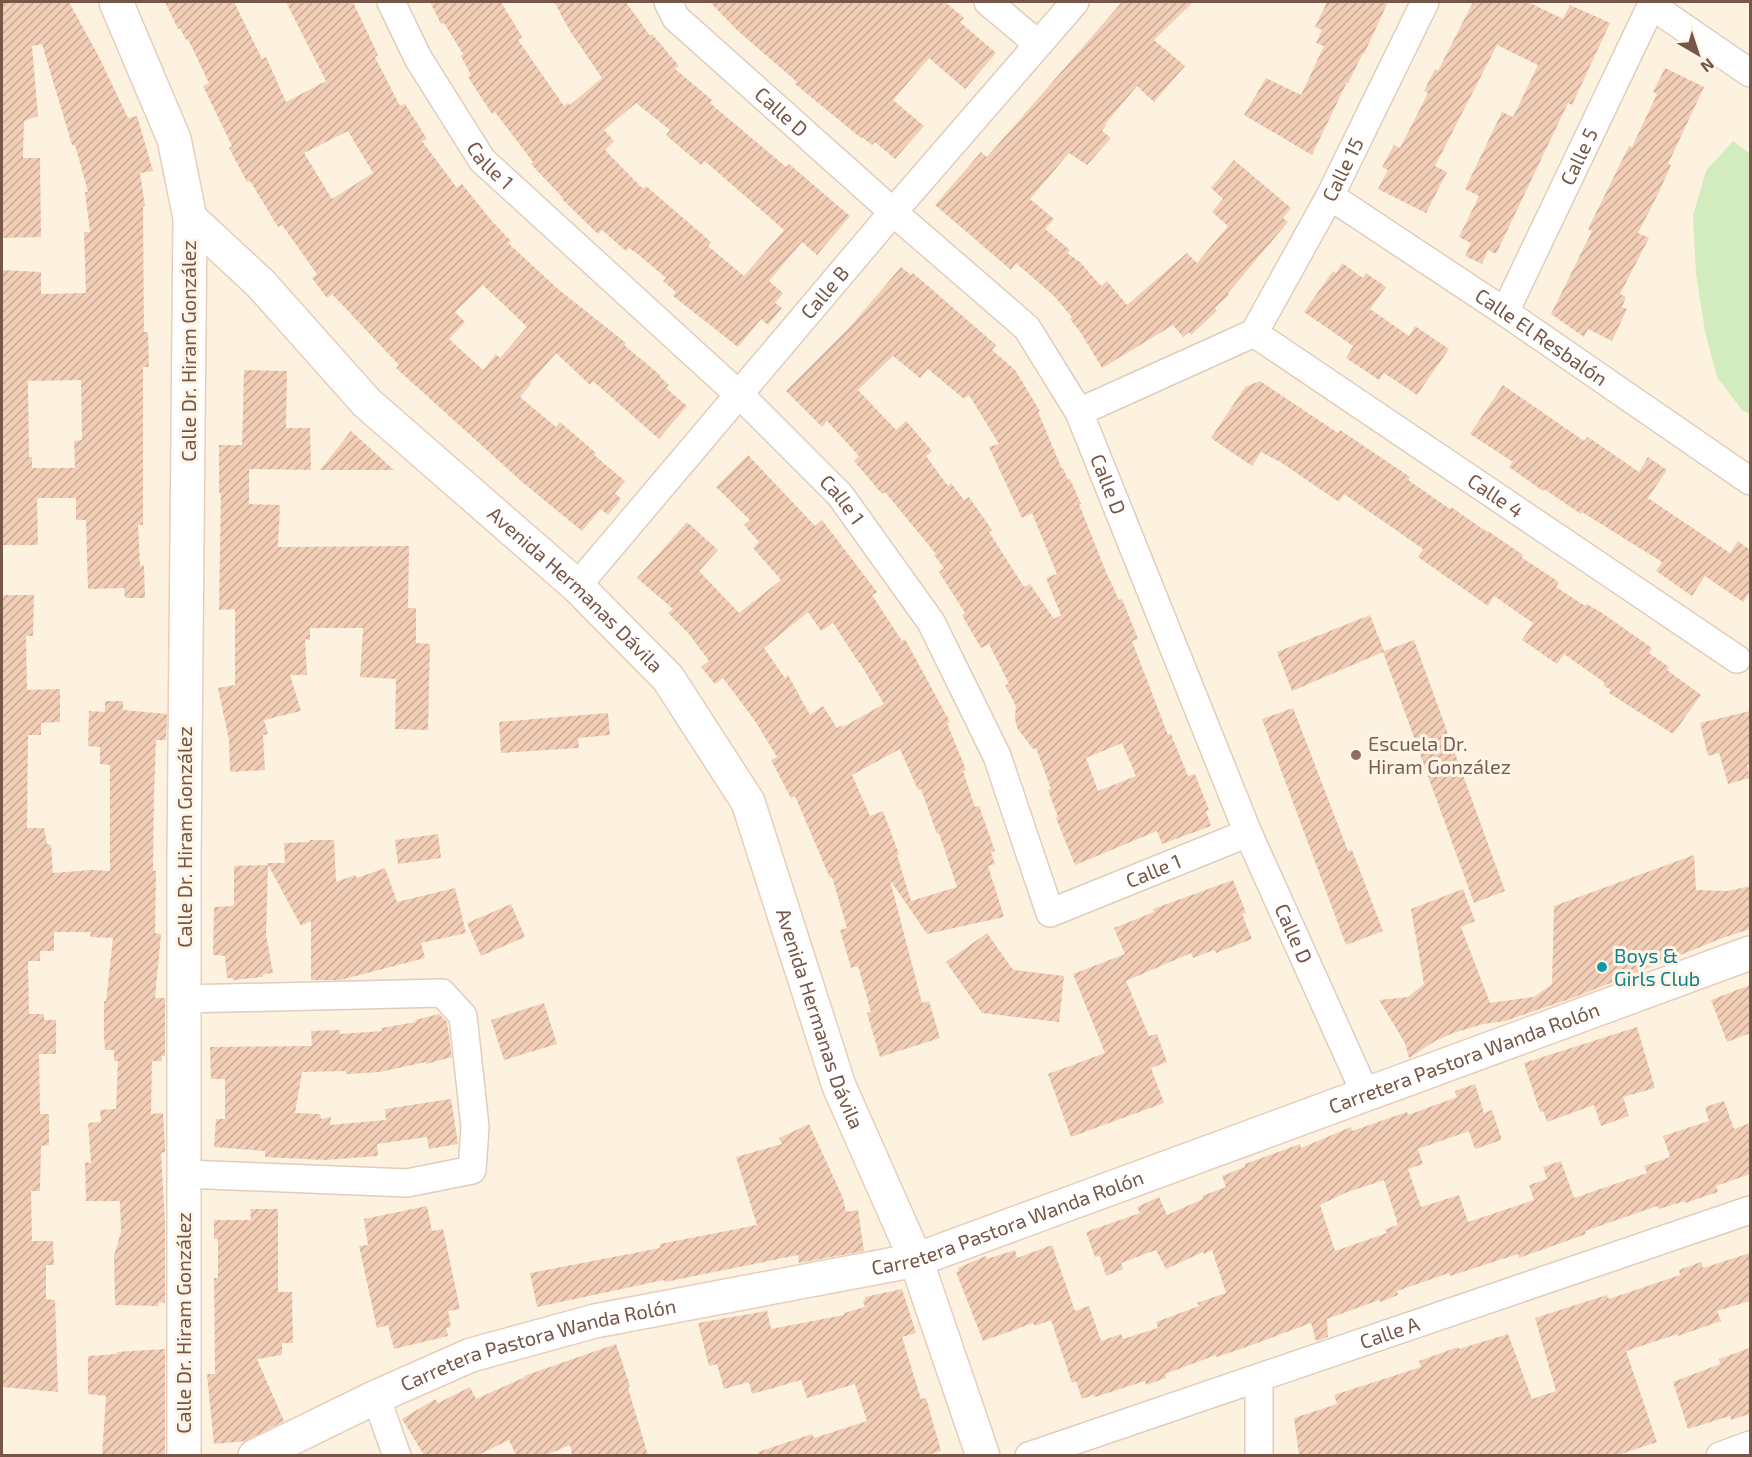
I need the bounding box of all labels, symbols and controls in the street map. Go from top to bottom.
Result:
north arrow [1668,24,1728,84]
text: N [1697,55,1718,77]
street label: Calle D [750,81,813,141]
street label: Calle 5 [1554,124,1602,189]
street label: Calle 15 [1316,133,1368,205]
street label: Calle 1 [462,137,519,194]
street label: Calle Dr. Hiram González [176,240,200,462]
street label: Calle B [795,261,853,323]
street label: Calle El Resbalón [1471,283,1613,390]
street label: Calle D [1086,450,1132,518]
street label: Calle 4 [1463,468,1528,522]
street label: Calle 1 [815,469,870,529]
street label: Avenida Hermanas Dávila [483,501,668,677]
street label: Calle Dr. Hiram González [172,726,196,948]
place label: Escuela Dr. Hiram González [1368,731,1511,778]
marker: Escuela Dr. Hiram González [1349,748,1363,762]
street label: Calle 1 [1122,848,1184,892]
street label: Calle D [1270,900,1318,967]
street label: Avenida Hermanas Dávila [772,905,869,1132]
place label: Boys & Girls Club [1614,943,1700,990]
marker: Boys & Girls Club [1595,960,1609,974]
street label: Carretera Pastora Wanda Rolón [1325,996,1603,1118]
street label: Carretera Pastora Wanda Rolón [869,1164,1147,1279]
street label: Calle Dr. Hiram González [171,1212,195,1434]
street label: Carretera Pastora Wanda Rolón [396,1293,678,1396]
street label: Calle A [1356,1311,1423,1353]

